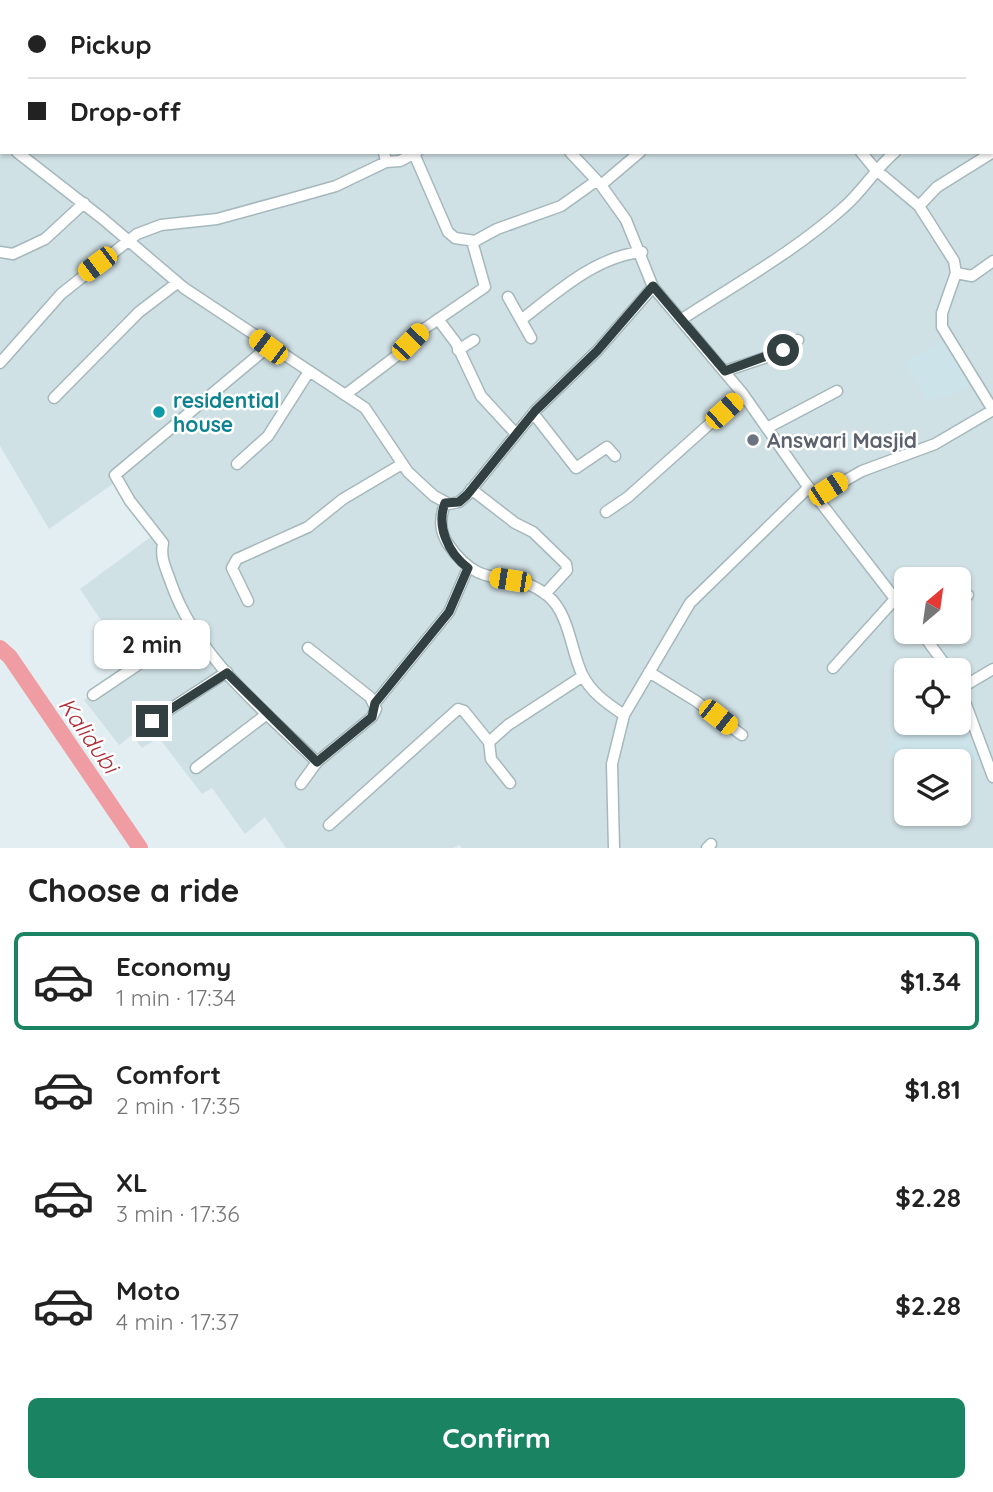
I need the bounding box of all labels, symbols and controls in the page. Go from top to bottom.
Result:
text: Pickup [70,28,152,61]
text: Drop-off [70,95,181,128]
car [74,243,121,285]
car [388,320,433,364]
car [245,326,292,368]
route start [767,334,799,366]
place label: residential house [173,387,280,437]
car [702,389,747,433]
marker: residential house [151,404,167,420]
place label: Answari Masjid [767,427,917,453]
marker: Answari Masjid [745,432,761,448]
car [805,469,852,509]
car [488,566,533,594]
north arrow [894,567,971,644]
map controls [894,567,971,826]
callout: 2 min [94,620,210,668]
text: 2 min [122,630,182,659]
button: locate [894,658,971,735]
water label: Kalidubi [52,691,127,781]
car [695,696,742,738]
route end [136,705,168,737]
button: layers [894,749,971,826]
text: Choose a ride [28,870,240,910]
icon: car [32,950,95,1013]
text: Economy [116,950,231,983]
text: $1.34 [900,965,961,998]
text: 1 min · 17:34 [116,983,236,1012]
icon: car [32,1058,95,1121]
text: Comfort [116,1058,221,1091]
text: $1.81 [905,1073,961,1106]
text: 2 min · 17:35 [116,1091,240,1120]
icon: car [32,1166,95,1229]
text: XL [116,1166,148,1199]
text: $2.28 [895,1181,961,1214]
text: 3 min · 17:36 [116,1199,240,1228]
icon: car [32,1274,95,1337]
text: Moto [116,1274,180,1307]
text: $2.28 [895,1289,961,1322]
text: 4 min · 17:37 [116,1307,239,1336]
button: Confirm [28,1398,965,1478]

